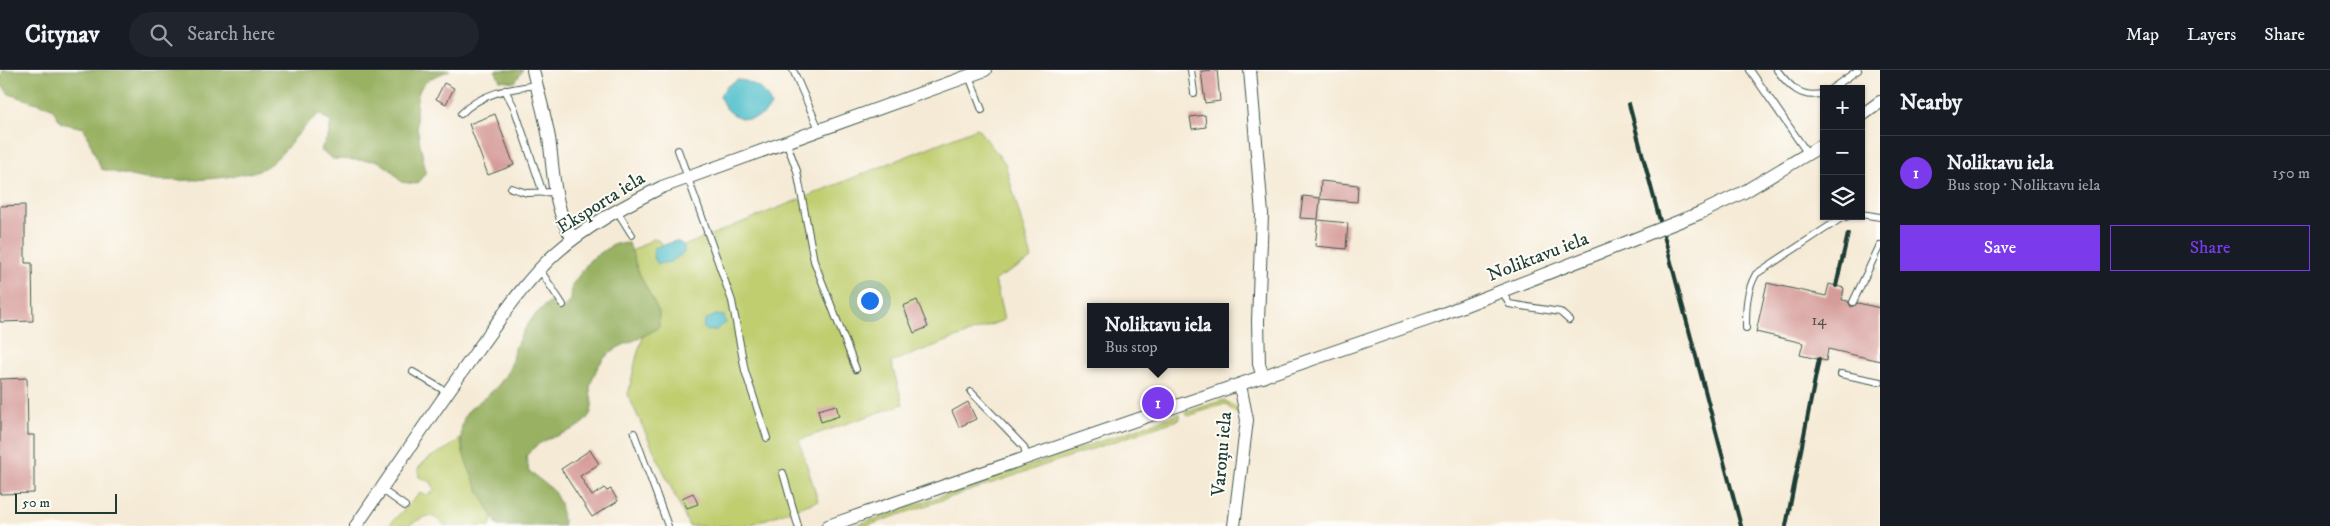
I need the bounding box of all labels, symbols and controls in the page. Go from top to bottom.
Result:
search box [129,12,479,57]
text: Citynav [25,20,99,50]
icon: search [147,21,175,49]
text: Search here [187,23,275,46]
text: Map [2126,24,2159,46]
text: Layers [2187,24,2236,46]
text: Share [2264,24,2305,46]
map controls [1820,85,1865,220]
button: + [1820,85,1865,130]
text: Nearby [1900,90,1962,116]
button: − [1820,130,1865,175]
text: Noliktavu iela [1947,152,2054,175]
text: 1 [1913,163,1919,183]
text: 150 m [2272,163,2310,183]
street label: Eksporta iela [553,167,649,239]
button: layers [1820,175,1865,220]
text: Bus stop · Noliktavu iela [1947,175,2100,195]
button: Save [1900,225,2100,271]
button: Share [2110,225,2310,271]
street label: Noliktavu iela [1484,227,1592,287]
your location [857,288,883,314]
popup [1087,303,1229,368]
house number: 14 [1811,310,1827,330]
text: Noliktavu iela [1105,314,1211,337]
text: Bus stop [1105,337,1158,357]
pin: 1 [1142,384,1174,422]
street label: Varoņu iela [1207,411,1237,498]
scale bar [15,491,118,514]
text: 50 m [22,494,50,512]

